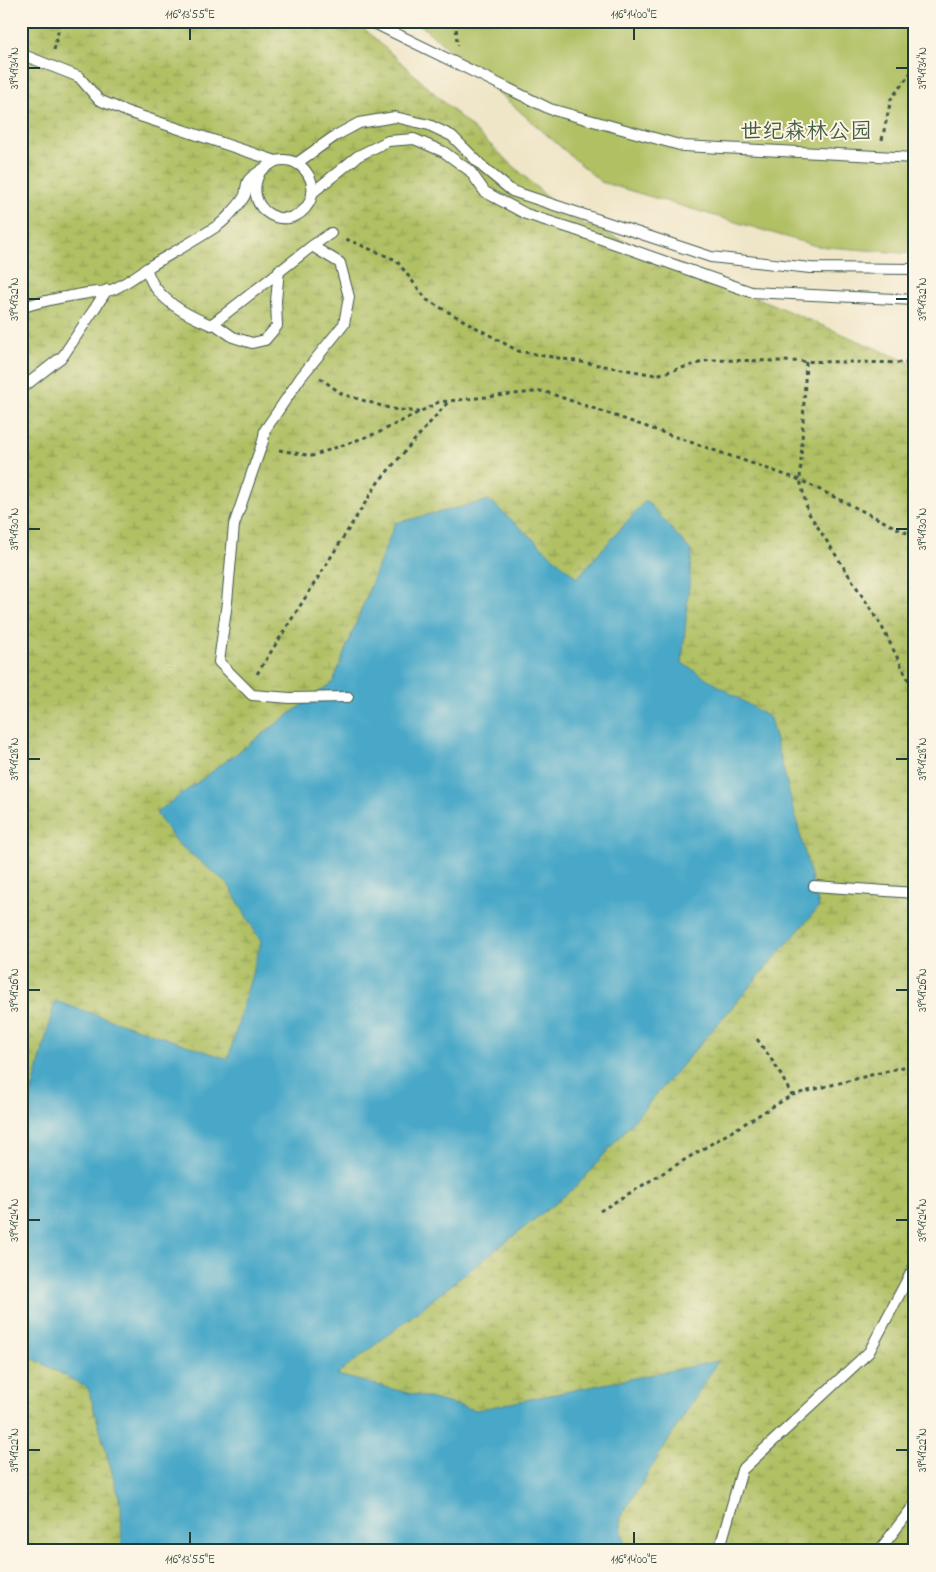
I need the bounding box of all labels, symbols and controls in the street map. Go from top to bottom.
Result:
text: 116°13'55"E [165,6,215,24]
text: 116°14'00"E [611,6,657,24]
text: 39°49'34"N [6,47,24,89]
text: 39°49'34"N [914,47,932,89]
park label: 世纪森林公园 [740,117,872,149]
text: 39°49'32"N [6,277,24,321]
text: 39°49'32"N [914,277,932,321]
text: 39°49'30"N [6,508,24,550]
text: 39°49'30"N [914,508,932,550]
text: 39°49'28"N [6,738,24,780]
text: 39°49'28"N [914,738,932,780]
text: 39°49'26"N [6,968,24,1012]
text: 39°49'26"N [914,968,932,1012]
text: 39°49'24"N [6,1198,24,1242]
text: 39°49'24"N [914,1198,932,1242]
text: 39°49'22"N [6,1428,24,1472]
text: 39°49'22"N [914,1428,932,1472]
text: 116°13'55"E [165,1551,215,1569]
text: 116°14'00"E [611,1551,657,1569]

